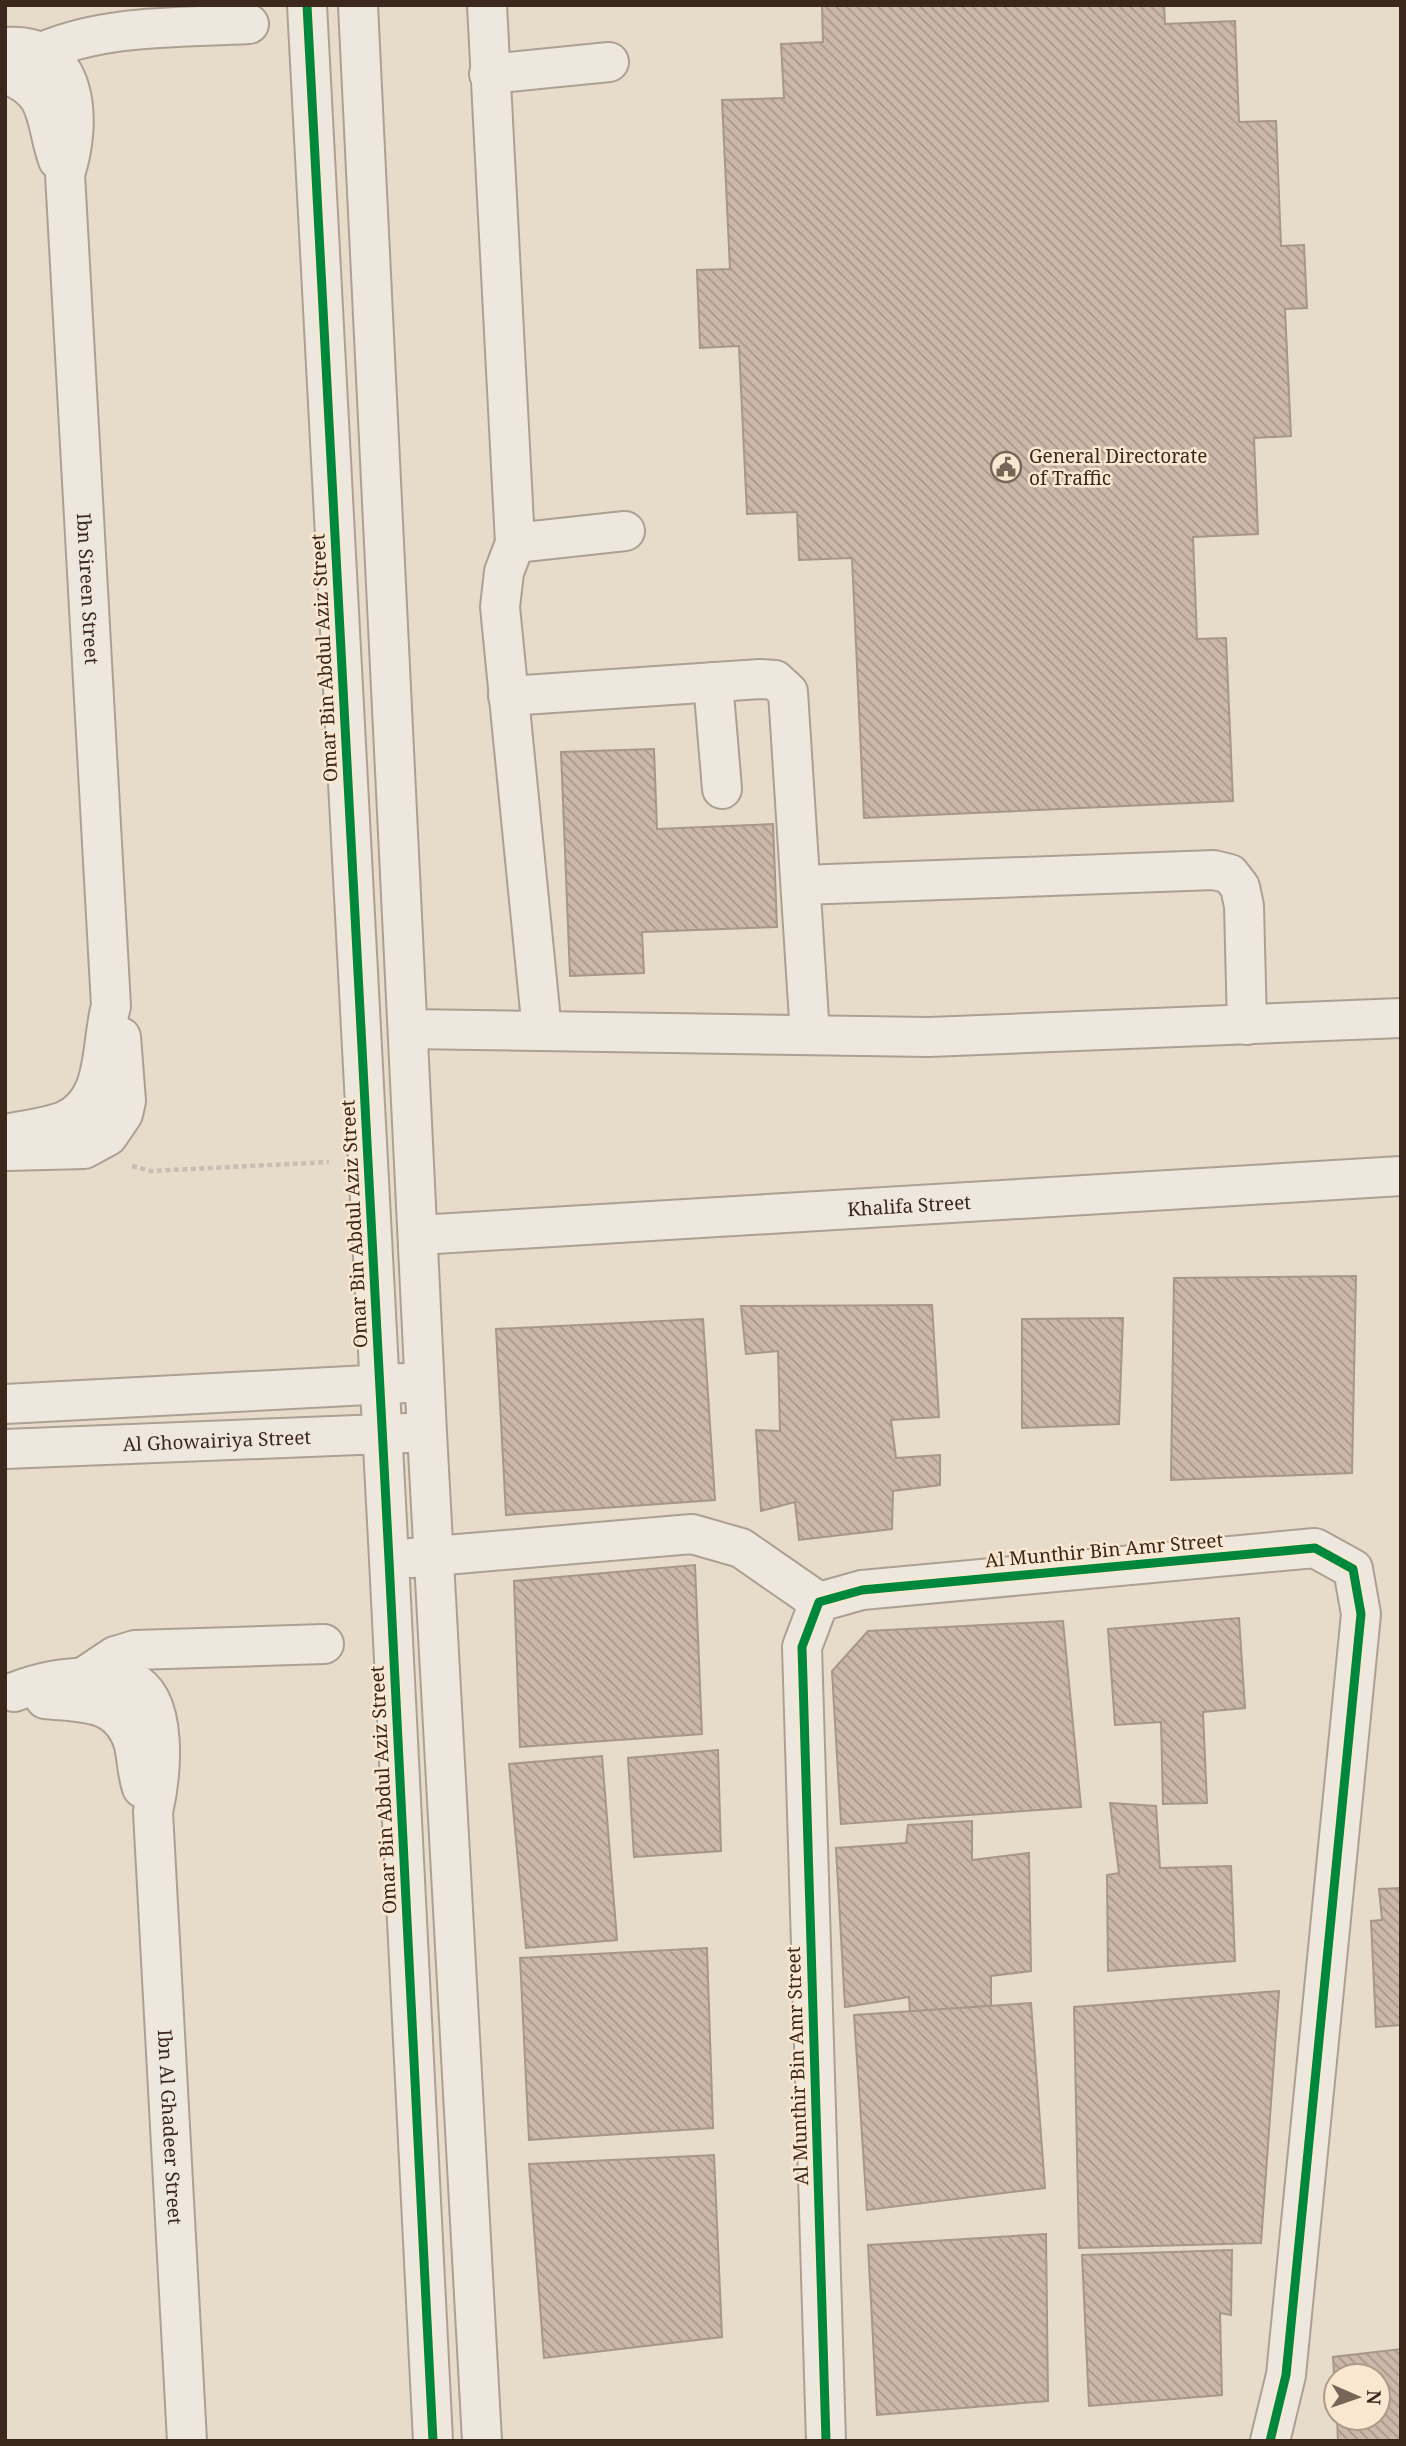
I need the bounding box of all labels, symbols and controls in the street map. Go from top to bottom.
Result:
place label: General Directorate of Traffic [1029,443,1207,491]
public building icon: General Directorate of Traffic [989,450,1023,484]
street label: Ibn Sireen Street [71,512,105,665]
street label: Omar Bin Abdul Aziz Street [304,533,343,783]
street label: Omar Bin Abdul Aziz Street [334,1099,373,1349]
street label: Khalifa Street [847,1189,972,1222]
street label: Al Ghowairiya Street [122,1424,312,1457]
street label: Al Munthir Bin Amr Street [984,1527,1224,1573]
street label: Omar Bin Abdul Aziz Street [363,1665,402,1915]
street label: Al Munthir Bin Amr Street [780,1946,814,2186]
street label: Ibn Al Ghadeer Street [152,2029,188,2226]
north arrow [1322,2362,1392,2432]
text: N [1361,2390,1387,2406]

